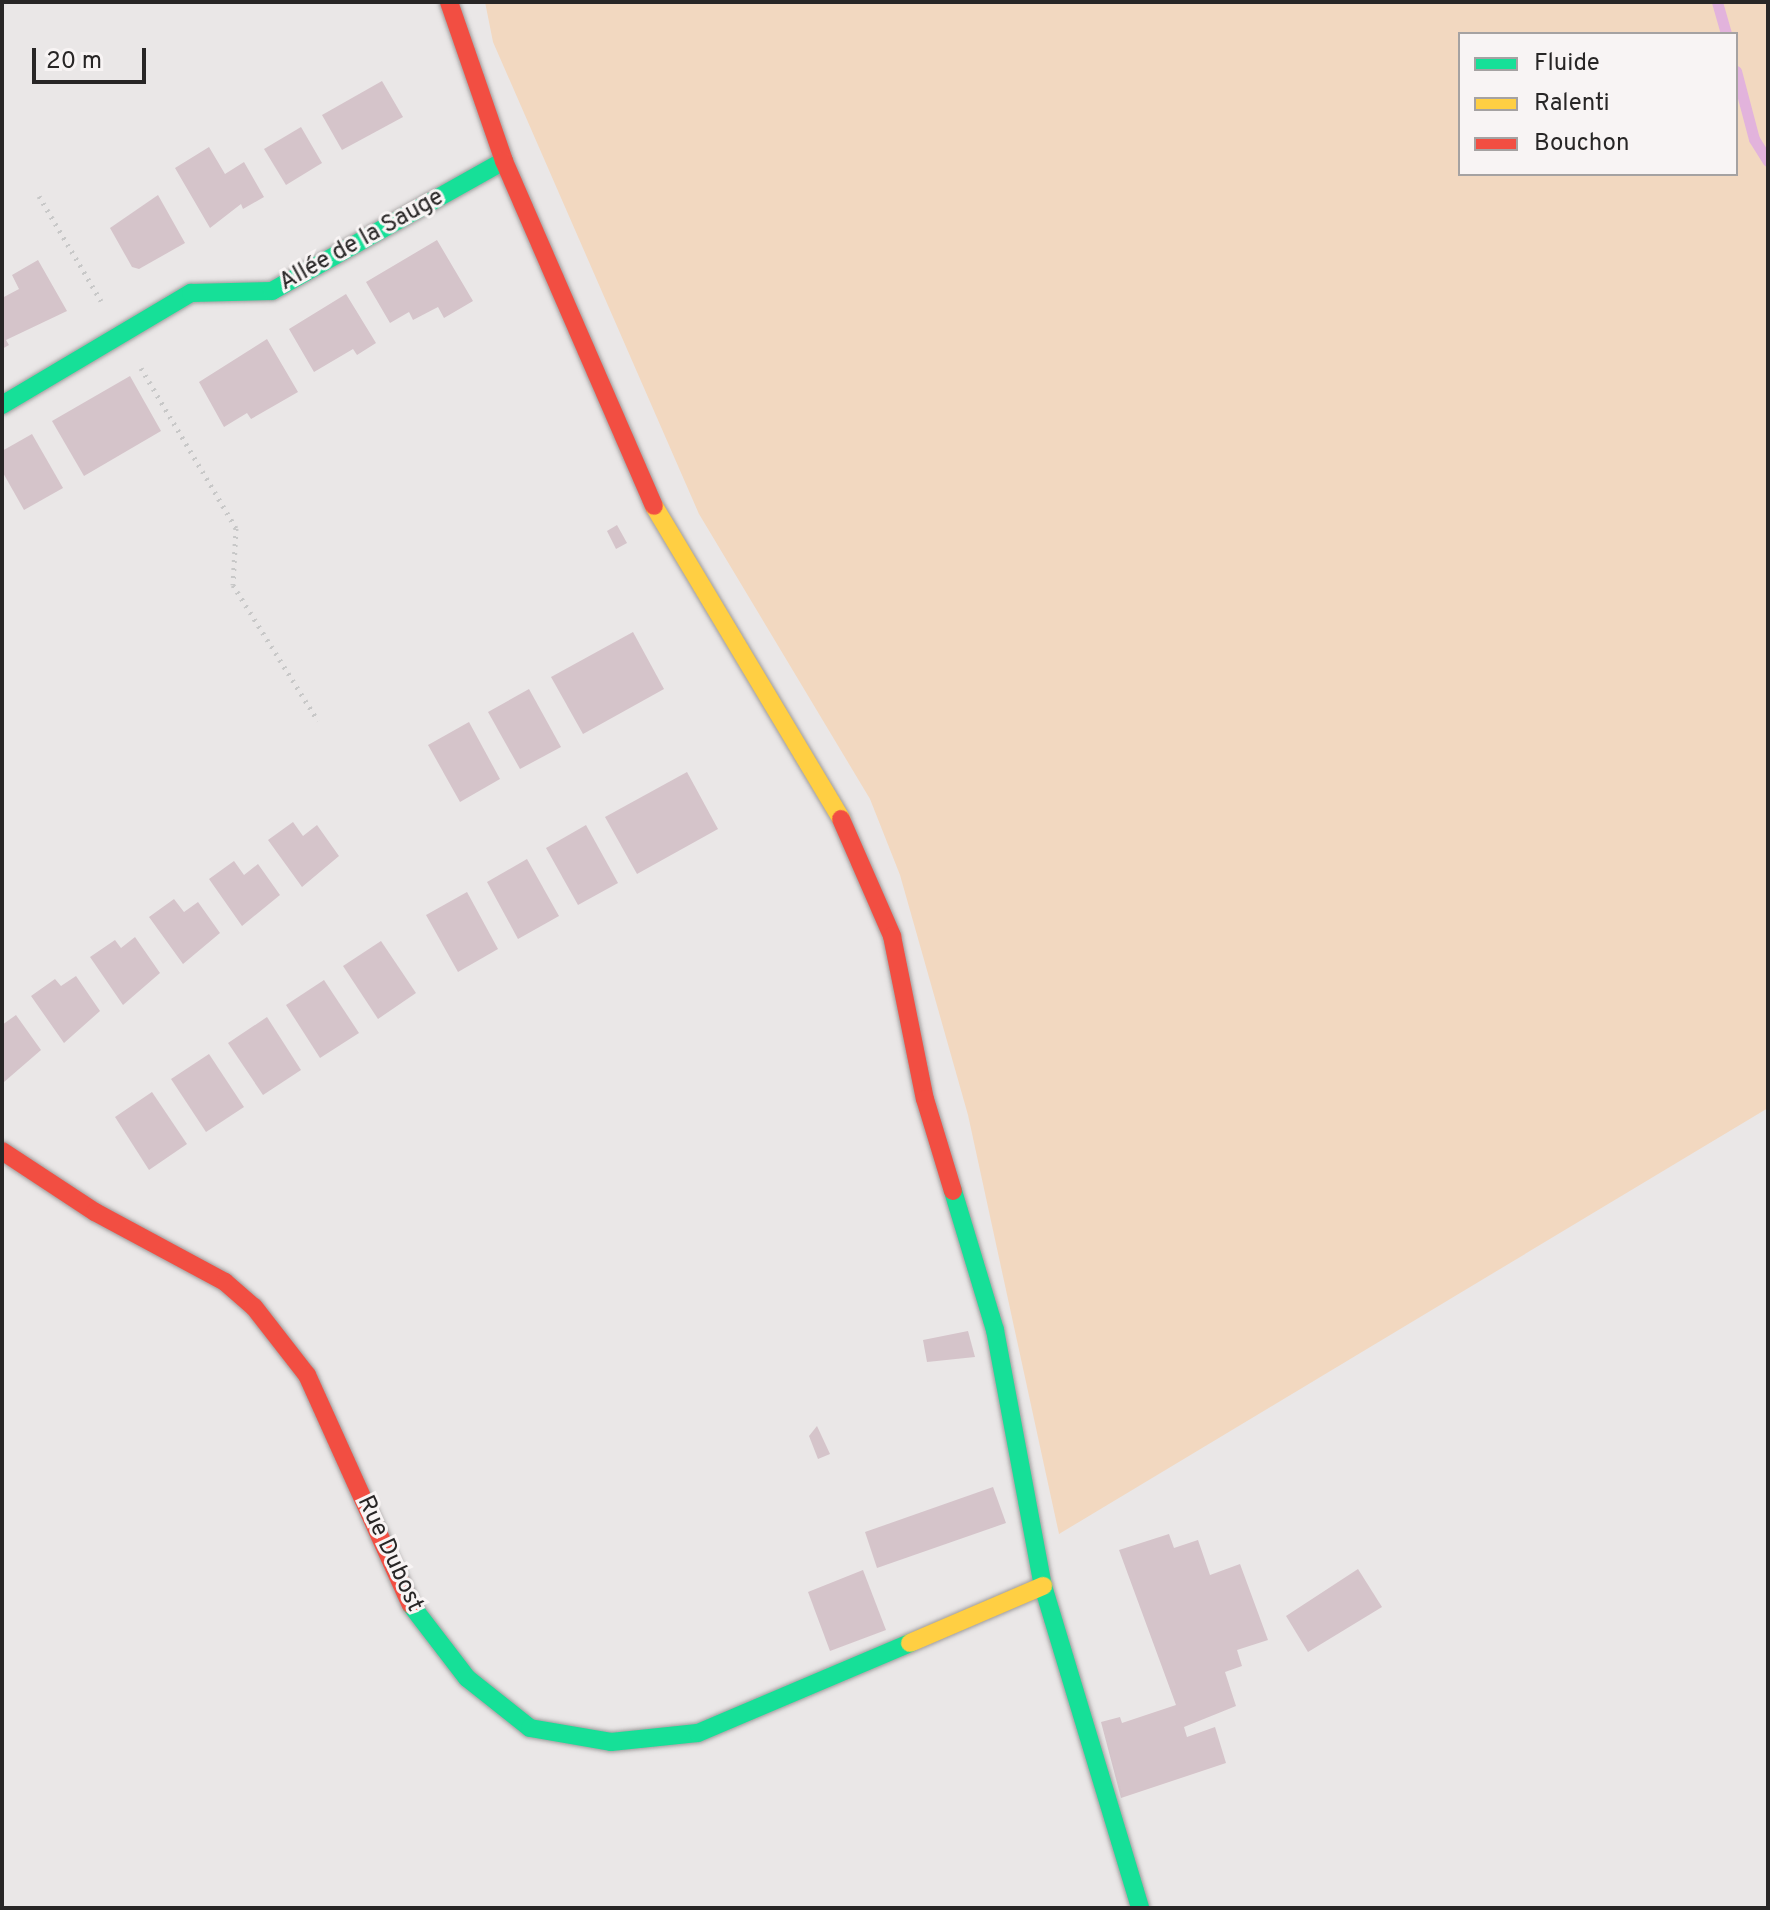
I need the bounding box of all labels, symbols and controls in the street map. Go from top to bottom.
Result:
scale bar [36,32,150,82]
legend [1458,32,1738,176]
text: 20 m [46,47,102,77]
text: Fluide [1534,49,1600,79]
text: Ralenti [1534,89,1610,119]
text: Bouchon [1534,129,1629,159]
street label: Allée de la Sauge [275,184,449,298]
street label: Rue Dubost [350,1491,428,1617]

